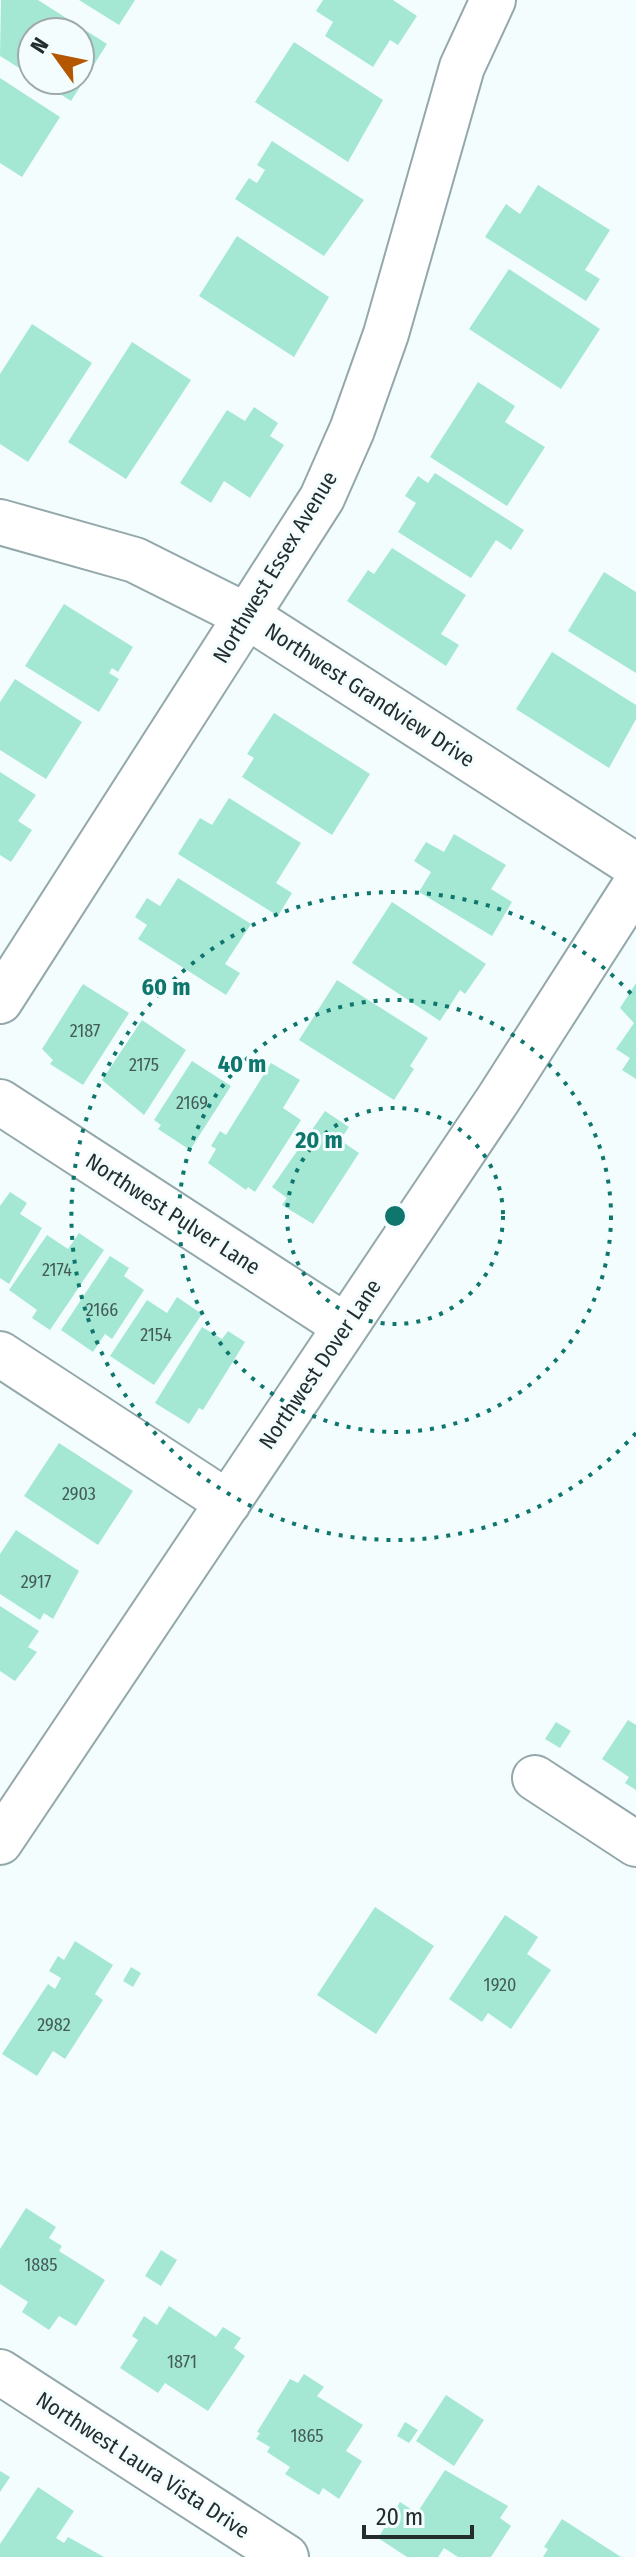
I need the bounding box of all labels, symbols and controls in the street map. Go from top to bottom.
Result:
north arrow [16,16,96,96]
text: N [25,32,55,58]
street label: Northwest Essex Avenue [207,466,343,668]
street label: Northwest Grandview Drive [260,617,480,773]
text: 60 m [142,973,190,1001]
house number: 2187 [70,1020,100,1042]
text: 40 m [218,1050,266,1078]
house number: 2175 [129,1054,159,1076]
house number: 2169 [176,1092,208,1114]
text: 20 m [294,1126,343,1154]
street label: Northwest Pulver Lane [81,1147,265,1281]
centre of rings [381,1202,409,1230]
house number: 2174 [42,1259,72,1281]
street label: Northwest Dover Lane [253,1274,387,1454]
house number: 2166 [86,1299,118,1321]
house number: 2154 [140,1324,172,1346]
house number: 2903 [62,1483,96,1505]
house number: 2917 [21,1571,51,1593]
house number: 1920 [484,1974,516,1996]
house number: 2982 [37,2014,71,2036]
house number: 1885 [24,2254,58,2276]
house number: 1871 [167,2351,197,2373]
street label: Northwest Laura Vista Drive [31,2386,255,2544]
house number: 1865 [290,2425,324,2447]
scale bar [364,2489,472,2539]
text: 20 m [376,2503,423,2531]

